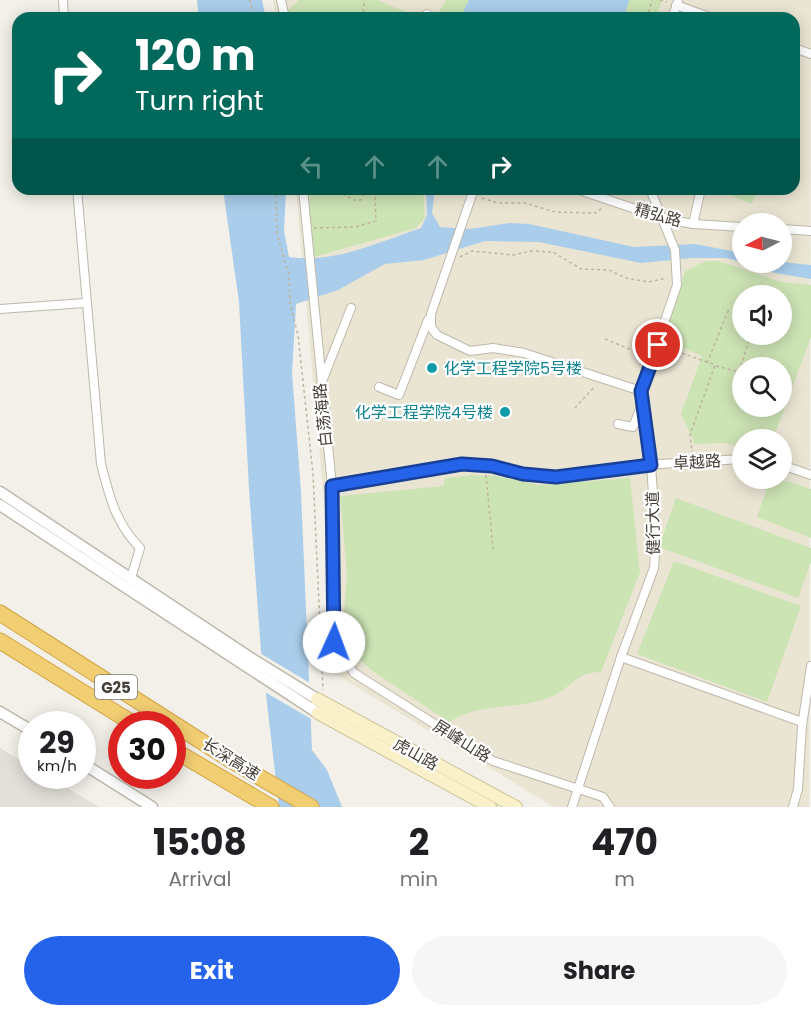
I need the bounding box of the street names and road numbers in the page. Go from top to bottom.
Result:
street label: 精弘路 [632,198,684,232]
street label: 白荡海路 [308,382,338,448]
street label: 卓越路 [672,449,722,475]
street label: 健行大道 [641,491,665,555]
road number: G25 [95,675,137,699]
street label: 屏峰山路 [429,714,495,768]
street label: 长深高速 [198,732,264,786]
street label: 虎山路 [389,732,443,776]

